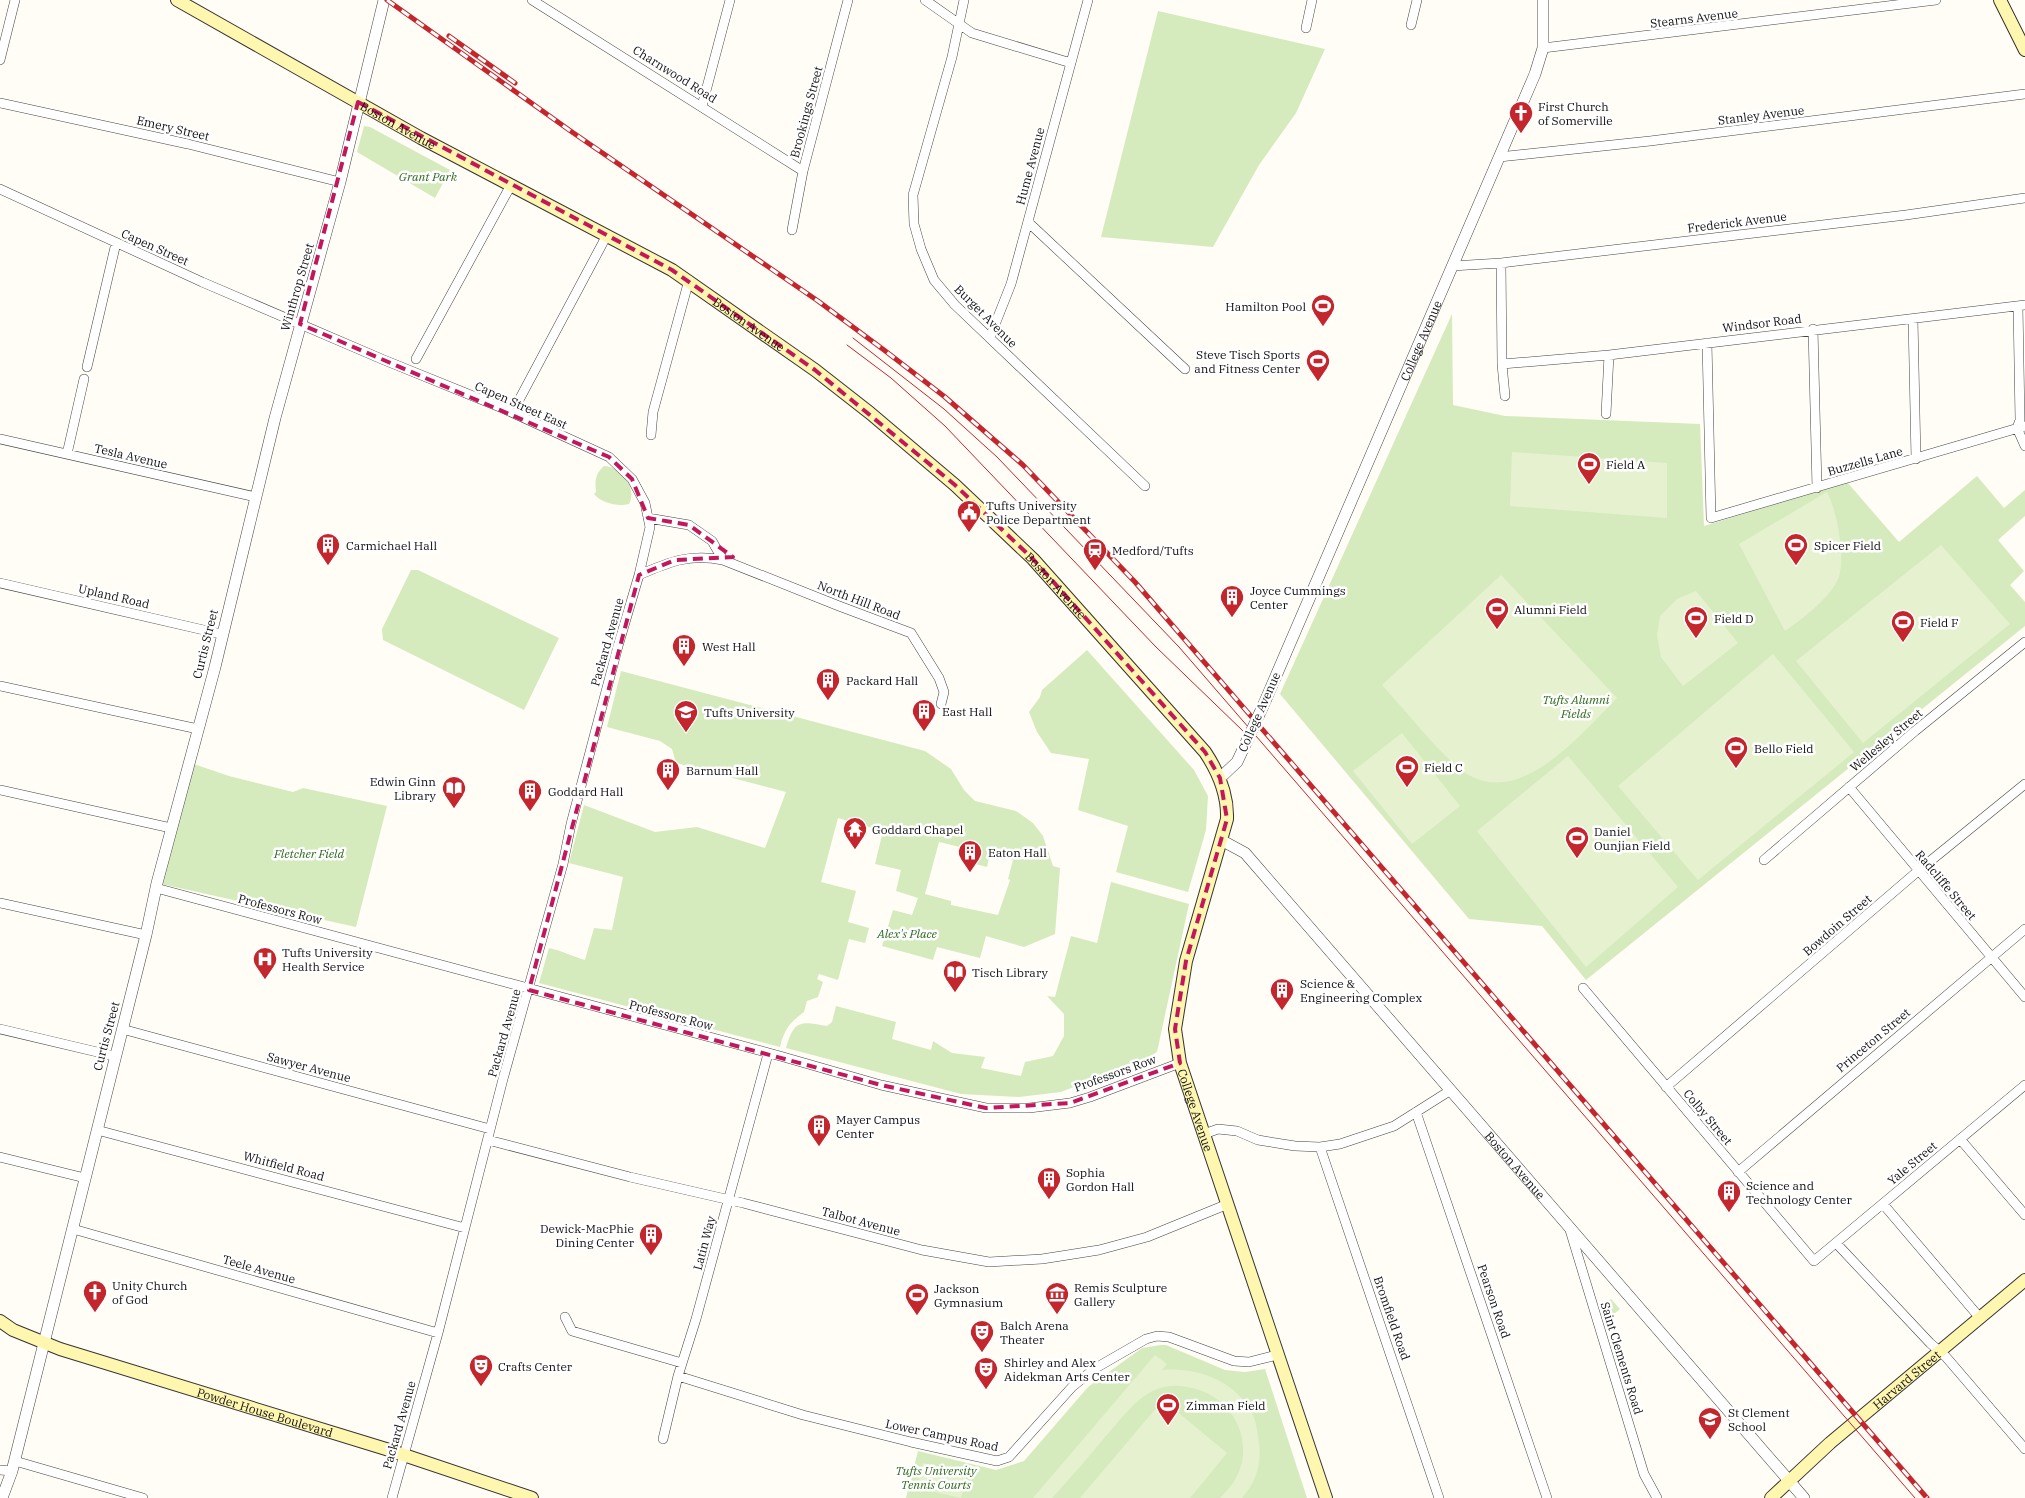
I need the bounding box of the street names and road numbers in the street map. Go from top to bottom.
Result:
street label: Stearns Avenue [1649,5,1739,31]
street label: Charnwood Road [630,42,720,106]
street label: Brookings Street [787,64,825,160]
street label: Boston Avenue [358,98,439,152]
street label: Stanley Avenue [1717,102,1805,128]
street label: Emery Street [135,112,211,144]
street label: Hume Avenue [1012,126,1048,206]
street label: Frederick Avenue [1686,208,1788,236]
street label: Capen Street [119,225,191,269]
street label: Winthrop Street [277,241,317,333]
street label: Burget Avenue [951,281,1021,351]
street label: Boston Avenue [710,294,788,354]
street label: College Avenue [1396,298,1444,383]
street label: Windsor Road [1722,311,1802,335]
street label: Capen Street East [473,378,569,432]
street label: Tesla Avenue [93,440,169,472]
street label: Buzzells Lane [1826,443,1904,479]
street label: Boston Avenue [1023,549,1090,621]
street label: North Hill Road [815,577,903,623]
street label: Upland Road [77,581,151,611]
street label: Packard Avenue [587,596,627,688]
street label: Curtis Street [189,608,221,680]
street label: College Avenue [1235,670,1283,754]
street label: Wellesley Street [1847,705,1925,775]
street label: Radcliffe Street [1912,847,1980,923]
street label: Professors Row [236,891,324,928]
street label: Bowdoin Street [1800,891,1874,959]
street label: Packard Avenue [484,987,524,1079]
street label: Professors Row [627,997,715,1034]
street label: Curtis Street [90,1000,122,1072]
street label: Princeton Street [1833,1005,1913,1075]
street label: Sawyer Avenue [265,1049,353,1085]
street label: Professors Row [1072,1051,1159,1095]
street label: College Avenue [1175,1067,1217,1153]
street label: Colby Street [1680,1086,1736,1148]
street label: Boston Avenue [1482,1128,1549,1202]
street label: Yale Street [1884,1138,1940,1188]
street label: Whitfield Road [242,1148,326,1184]
street label: Talbot Avenue [820,1203,902,1239]
street label: Latin Way [690,1214,719,1272]
street label: Teele Avenue [221,1251,297,1287]
street label: Pearson Road [1474,1262,1514,1340]
street label: Bromfield Road [1371,1274,1413,1362]
street label: Saint Clements Road [1598,1300,1646,1416]
street label: Harvard Street [1869,1347,1943,1412]
street label: Packard Avenue [379,1379,419,1471]
street label: Powder House Boulevard [195,1384,335,1440]
street label: Lower Campus Road [884,1416,1000,1454]

